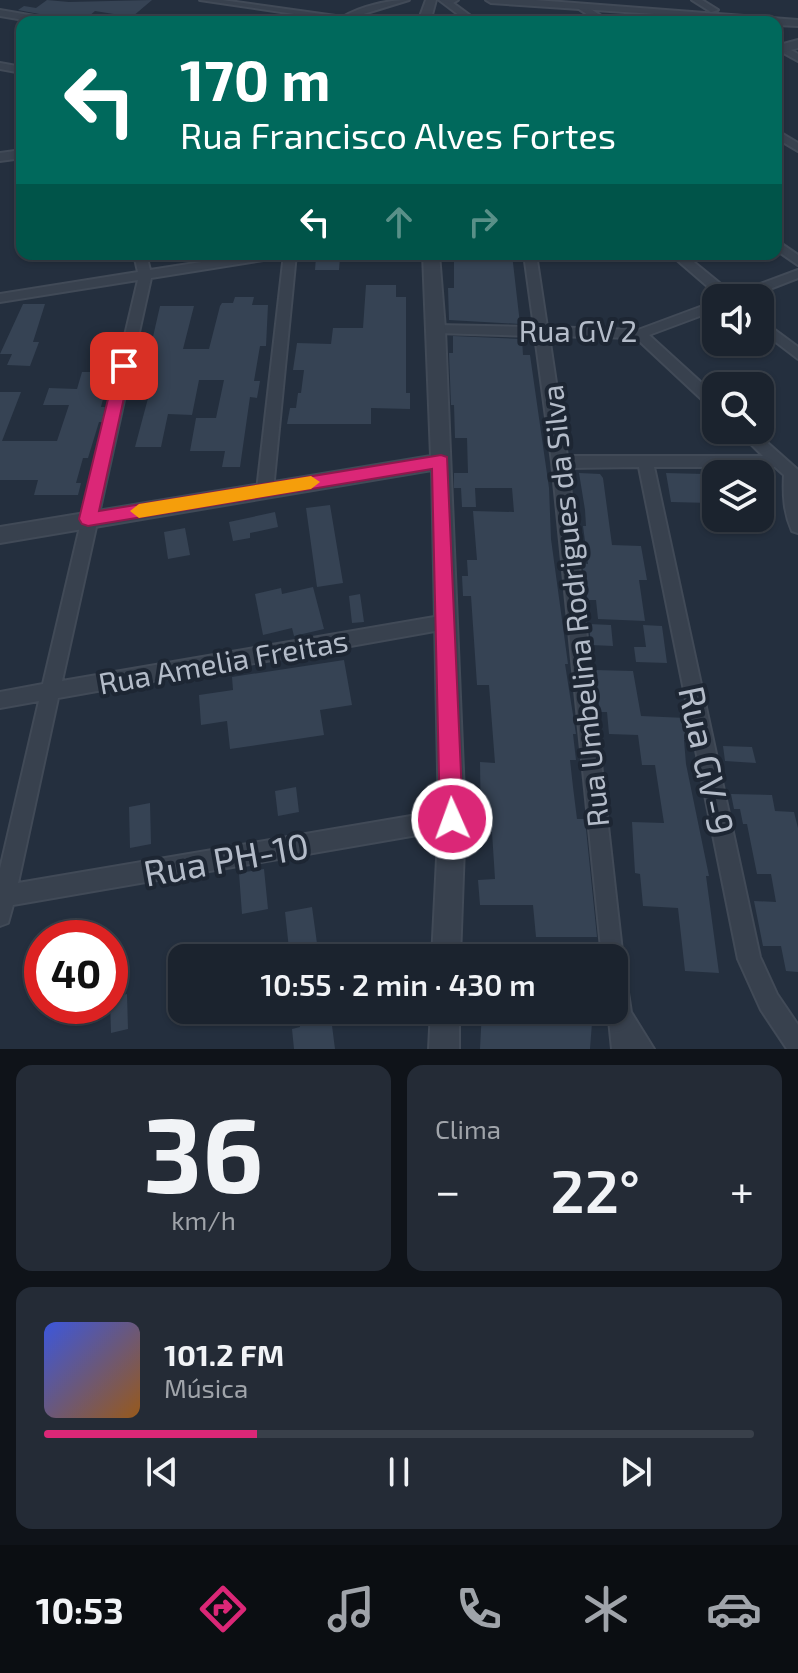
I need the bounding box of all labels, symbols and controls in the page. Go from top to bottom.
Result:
text: 170 m [180,45,331,112]
icon: left [48,48,152,152]
text: Rua Francisco Alves Fortes [180,113,616,156]
icon: left [293,200,337,244]
icon: ahead [377,200,421,244]
icon: right [461,200,505,244]
map controls [702,284,774,532]
button: sound [702,284,774,356]
street label: Rua GV 2 [519,312,637,348]
pin [90,332,158,400]
icon: arrive [102,344,146,388]
button: search [702,372,774,444]
street label: Rua Umbelina Rodrigues da Silva [533,383,615,829]
button: layers [702,460,774,532]
street label: Rua Amelia Freitas [95,621,351,701]
street label: Rua GV-9 [671,682,745,838]
position arrow [410,777,494,861]
street label: Rua PH-10 [140,822,312,894]
speed limit sign: 40 [24,920,128,1024]
text: 10:55 · 2 min · 430 m [260,966,536,1002]
text: 36 [143,1089,264,1214]
text: Clima [435,1113,501,1144]
text: 22° [550,1153,640,1225]
text: − [435,1163,461,1216]
text: + [730,1163,754,1216]
text: km/h [171,1204,236,1235]
text: 101.2 FM [164,1336,284,1372]
text: Música [164,1372,248,1403]
icon: previous [140,1450,184,1494]
icon: pause [377,1450,421,1494]
icon: next [614,1450,658,1494]
icon: directions [195,1581,251,1637]
icon: music [323,1581,379,1637]
icon: phone [451,1581,507,1637]
icon: climate [578,1581,634,1637]
icon: car [706,1581,762,1637]
text: 10:53 [36,1588,124,1631]

